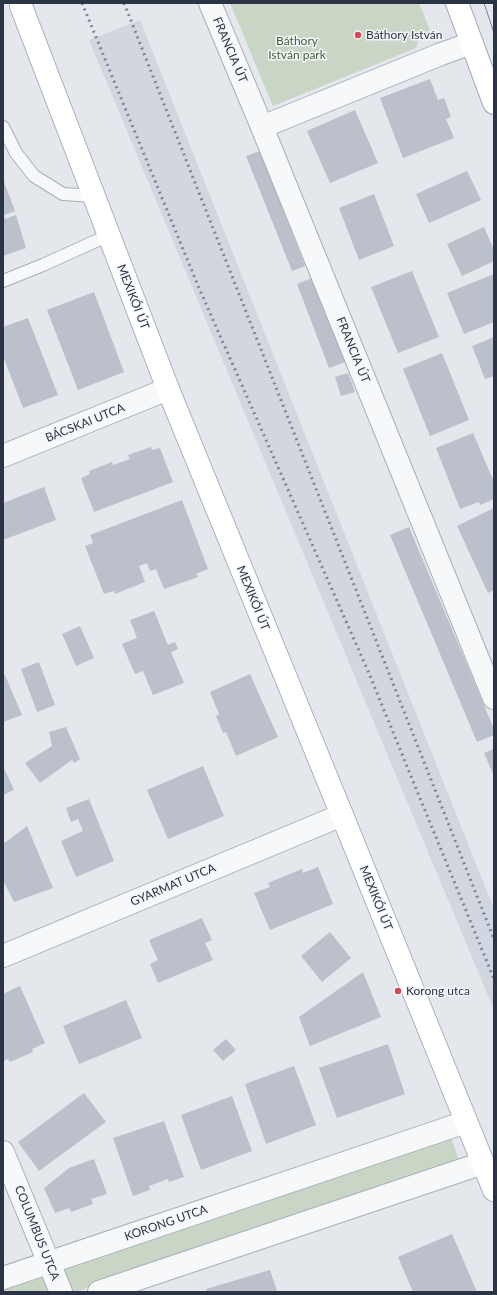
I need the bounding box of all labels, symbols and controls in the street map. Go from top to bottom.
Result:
street label: FRANCIA ÚT [210,15,250,85]
place label: Báthory István [366,28,442,42]
marker: Báthory István [353,30,363,40]
park label: Báthory István park [268,34,326,62]
street label: MEXIKÓI ÚT [114,262,152,332]
street label: FRANCIA ÚT [333,315,373,385]
street label: BÁCSKAI UTCA [43,401,127,445]
street label: MEXIKÓI ÚT [233,563,273,633]
street label: GYARMAT UTCA [128,861,218,909]
street label: MEXIKÓI ÚT [356,863,396,933]
place label: Korong utca [406,984,470,998]
marker: Korong utca [393,986,403,996]
street label: COLUMBUS UTCA [11,1183,63,1283]
street label: KORONG UTCA [123,1202,209,1244]

